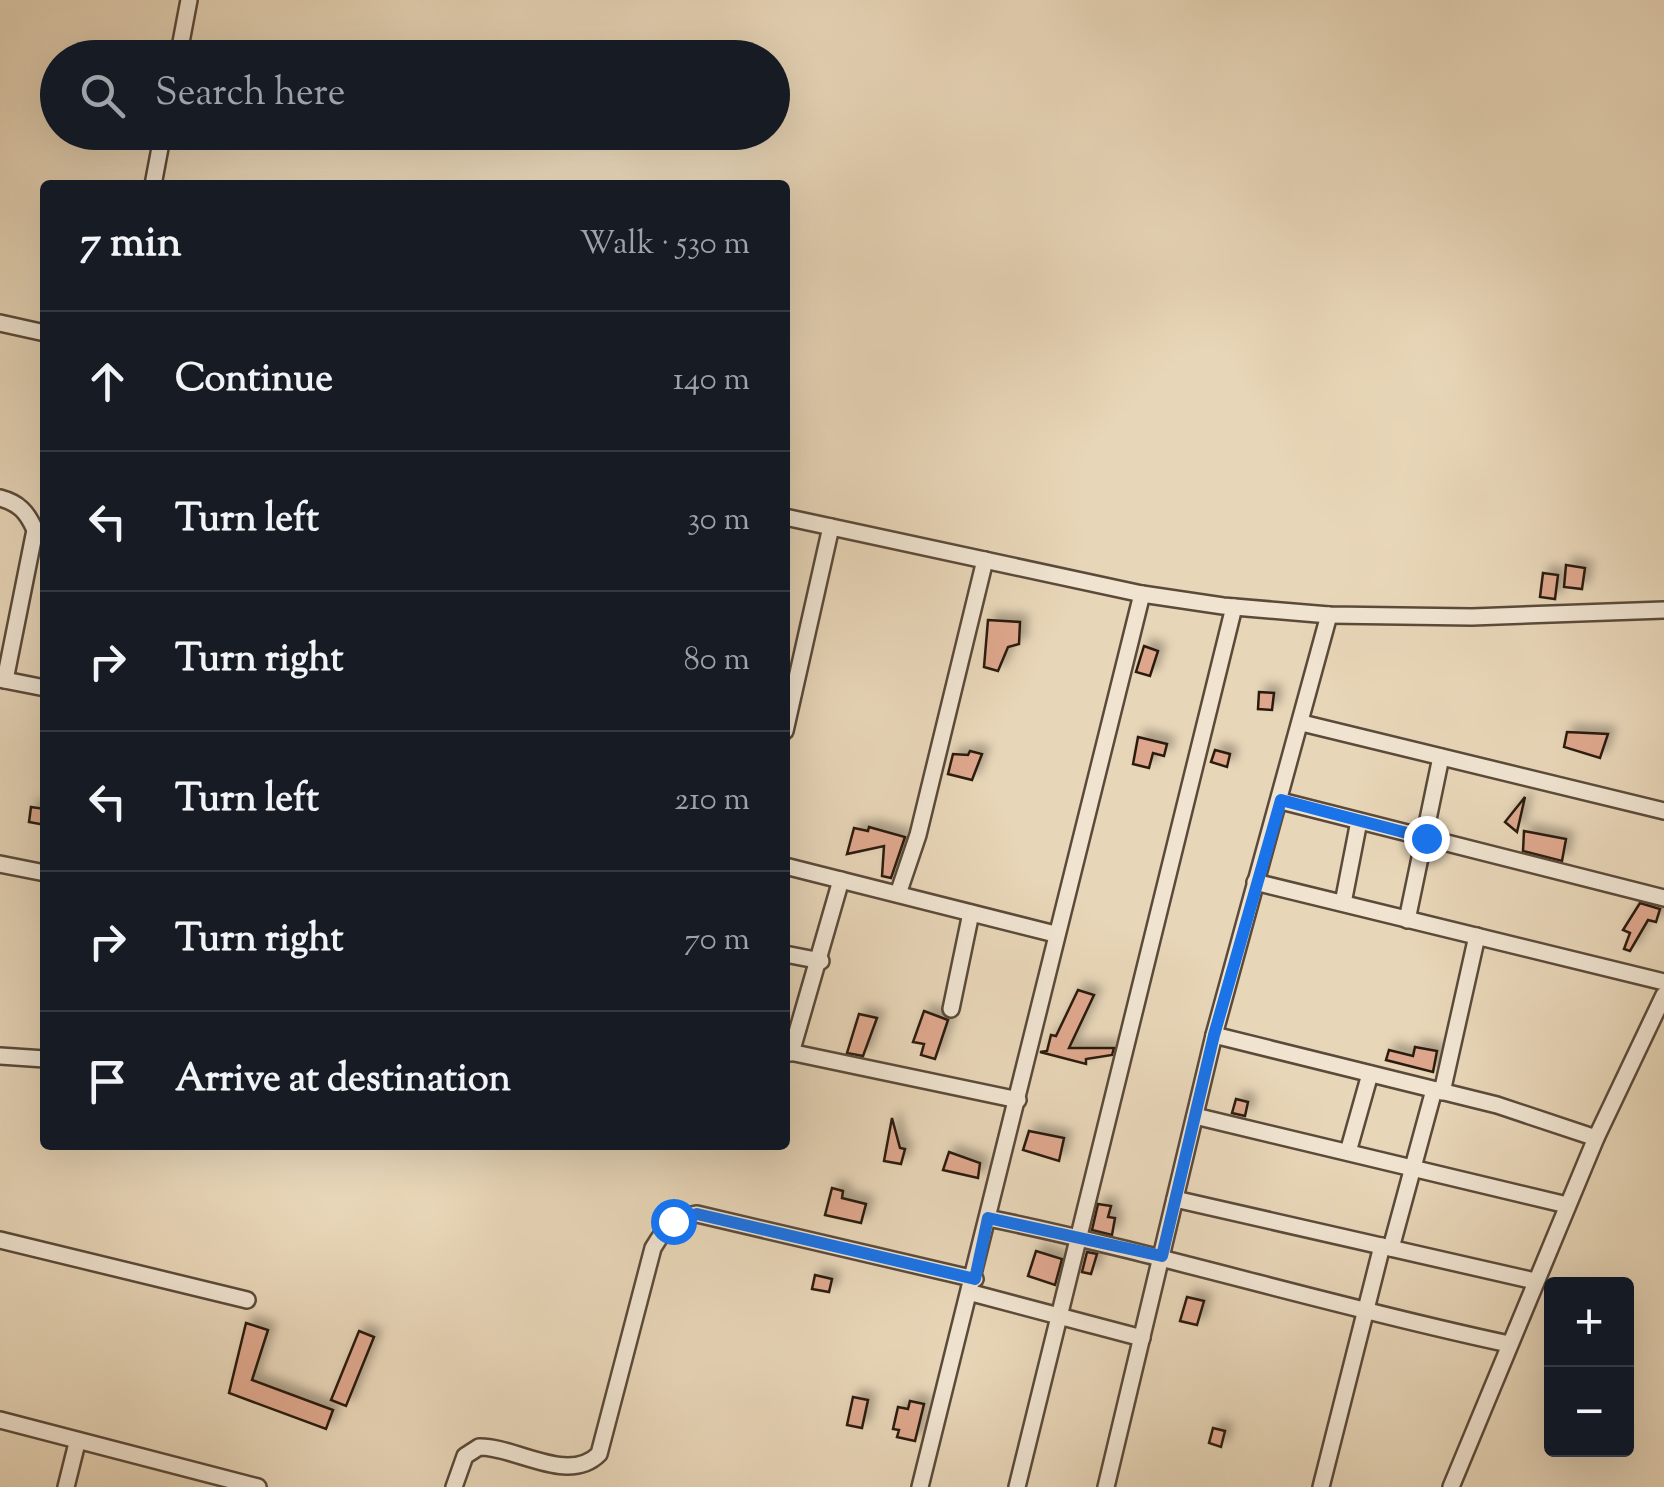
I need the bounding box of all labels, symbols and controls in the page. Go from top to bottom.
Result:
search box [40,40,790,150]
icon: search [75,68,130,123]
text: Search here [155,68,346,122]
text: 7 min [80,215,181,275]
text: Walk · 530 m [579,222,750,268]
icon: ahead [80,354,135,409]
text: Continue [175,354,333,408]
text: 140 m [673,358,750,404]
icon: left [80,494,135,549]
text: Turn left [175,494,319,548]
text: 30 m [687,498,750,544]
icon: right [80,634,135,689]
text: Turn right [175,634,343,688]
text: 80 m [684,638,750,684]
icon: left [80,774,135,829]
text: Turn left [175,774,319,828]
text: 210 m [674,778,750,824]
route end [1404,816,1450,862]
icon: right [80,914,135,969]
text: Turn right [175,914,343,968]
text: 70 m [684,918,750,964]
icon: arrive [80,1054,135,1109]
text: Arrive at destination [175,1054,511,1108]
route start [651,1199,697,1245]
map controls [1544,1277,1634,1457]
button: + [1544,1277,1634,1367]
button: − [1544,1367,1634,1457]

